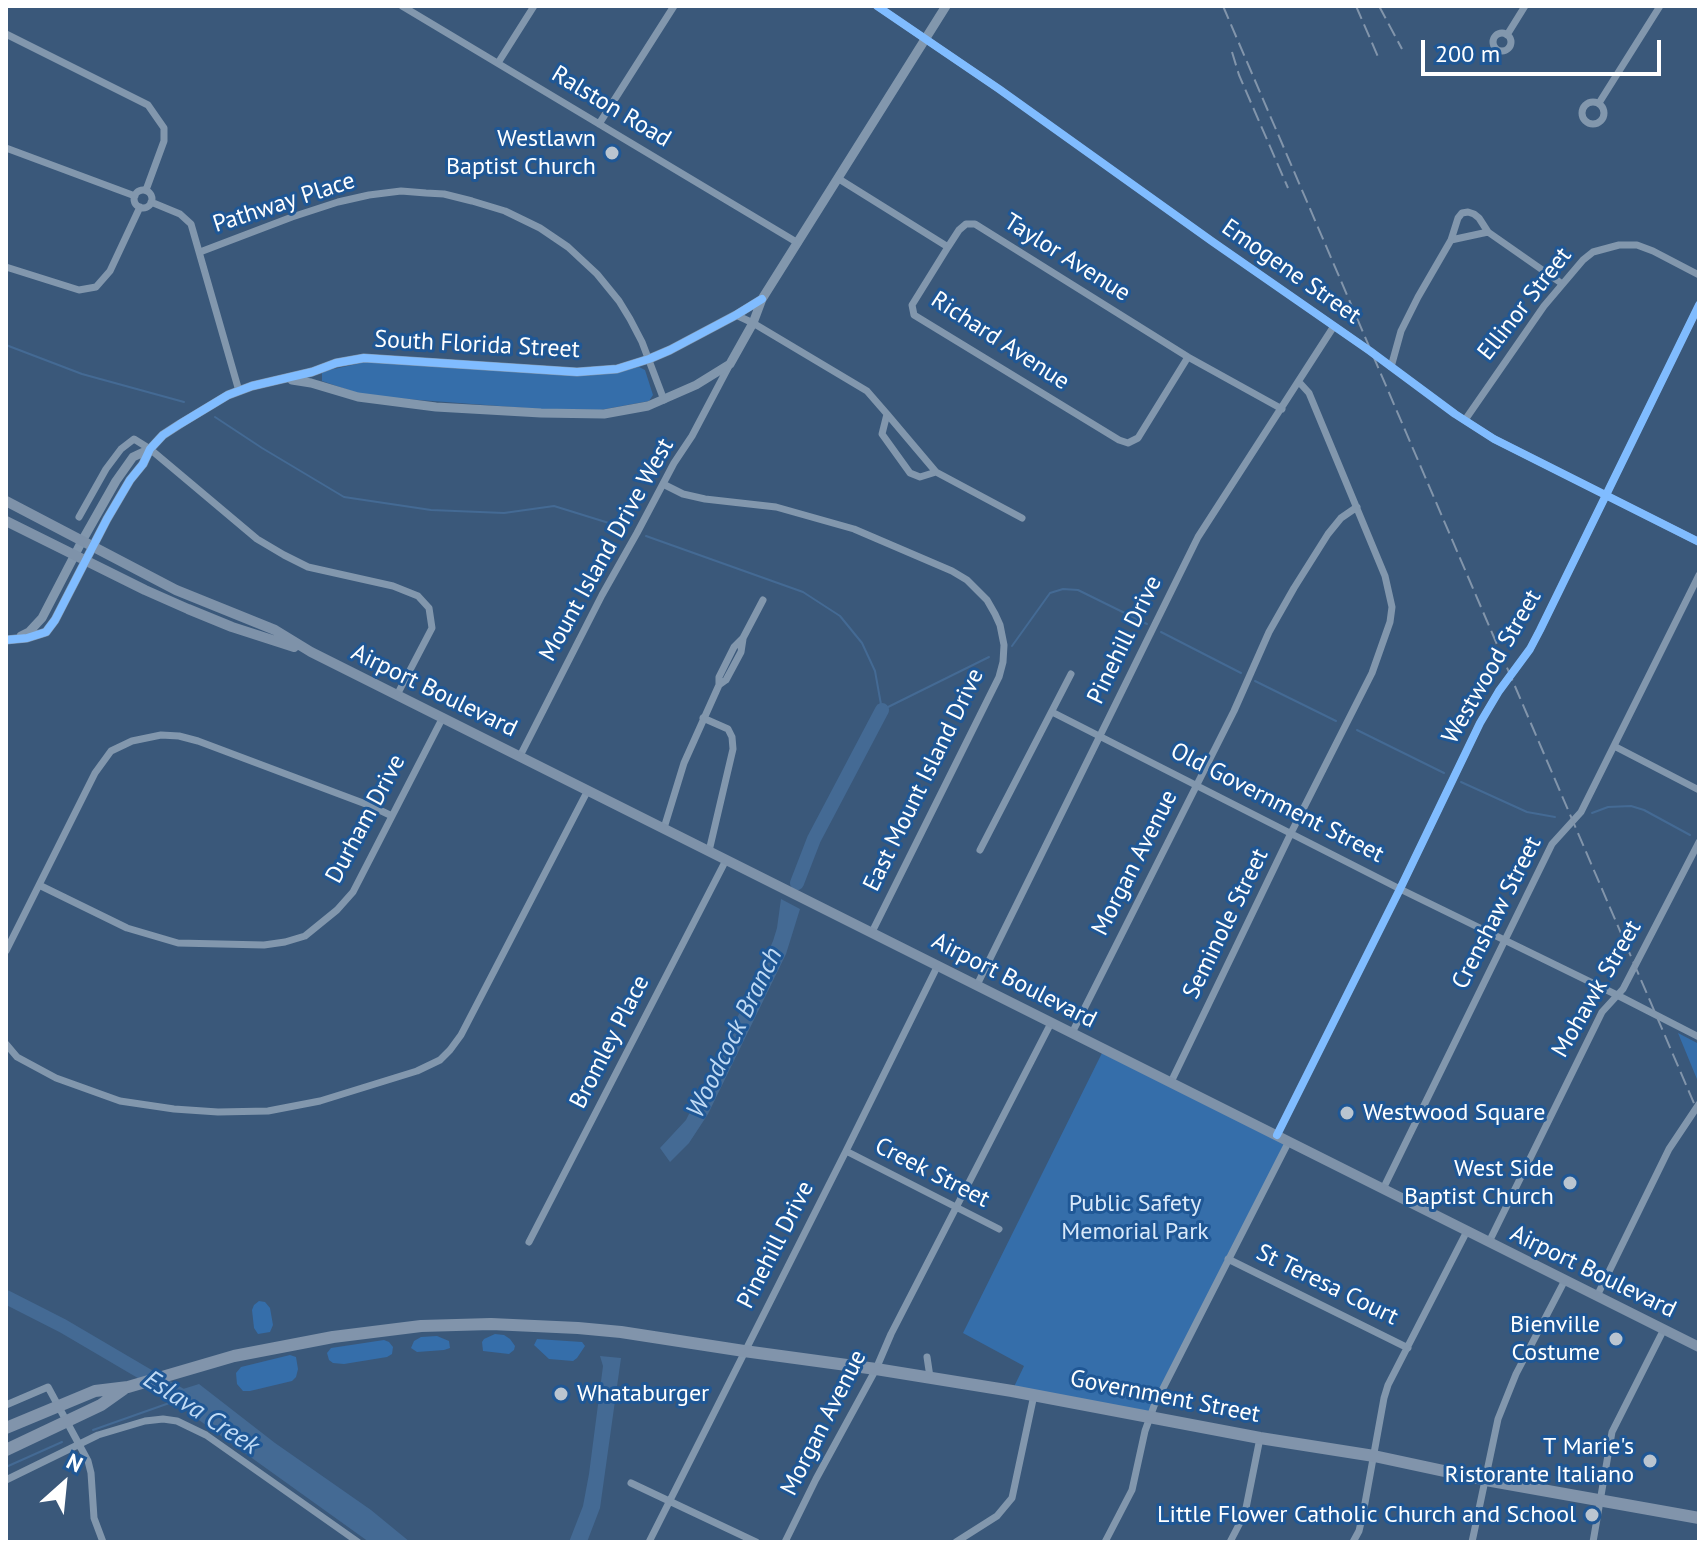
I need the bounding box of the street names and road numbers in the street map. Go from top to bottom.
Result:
street label: Ralston Road [546,60,676,154]
street label: Pathway Place [209,166,359,240]
street label: Taylor Avenue [999,208,1135,308]
street label: Emogene Street [1216,213,1366,331]
street label: Ellinor Street [1472,242,1578,366]
street label: Richard Avenue [925,286,1075,396]
street label: South Florida Street [374,325,580,365]
street label: Mount Island Drive West [534,434,680,666]
street label: Pinehill Drive [1082,571,1168,709]
street label: Westwood Street [1436,585,1548,749]
street label: Airport Boulevard [346,638,522,744]
street label: East Mount Island Drive [858,664,990,896]
street label: Old Government Street [1166,737,1388,869]
street label: Durham Drive [320,750,412,888]
street label: Morgan Avenue [1086,785,1184,941]
street label: Crenshaw Street [1446,832,1548,994]
street label: Seminole Street [1177,844,1275,1004]
street label: Mohawk Street [1546,915,1648,1063]
street label: Airport Boulevard [927,927,1101,1035]
street label: Bromley Place [564,971,656,1113]
street label: Creek Street [870,1132,994,1214]
street label: Pinehill Drive [732,1177,820,1313]
street label: Airport Boulevard [1505,1219,1681,1325]
street label: St Teresa Court [1251,1238,1403,1332]
street label: Morgan Avenue [775,1345,873,1501]
street label: Government Street [1068,1364,1262,1430]

